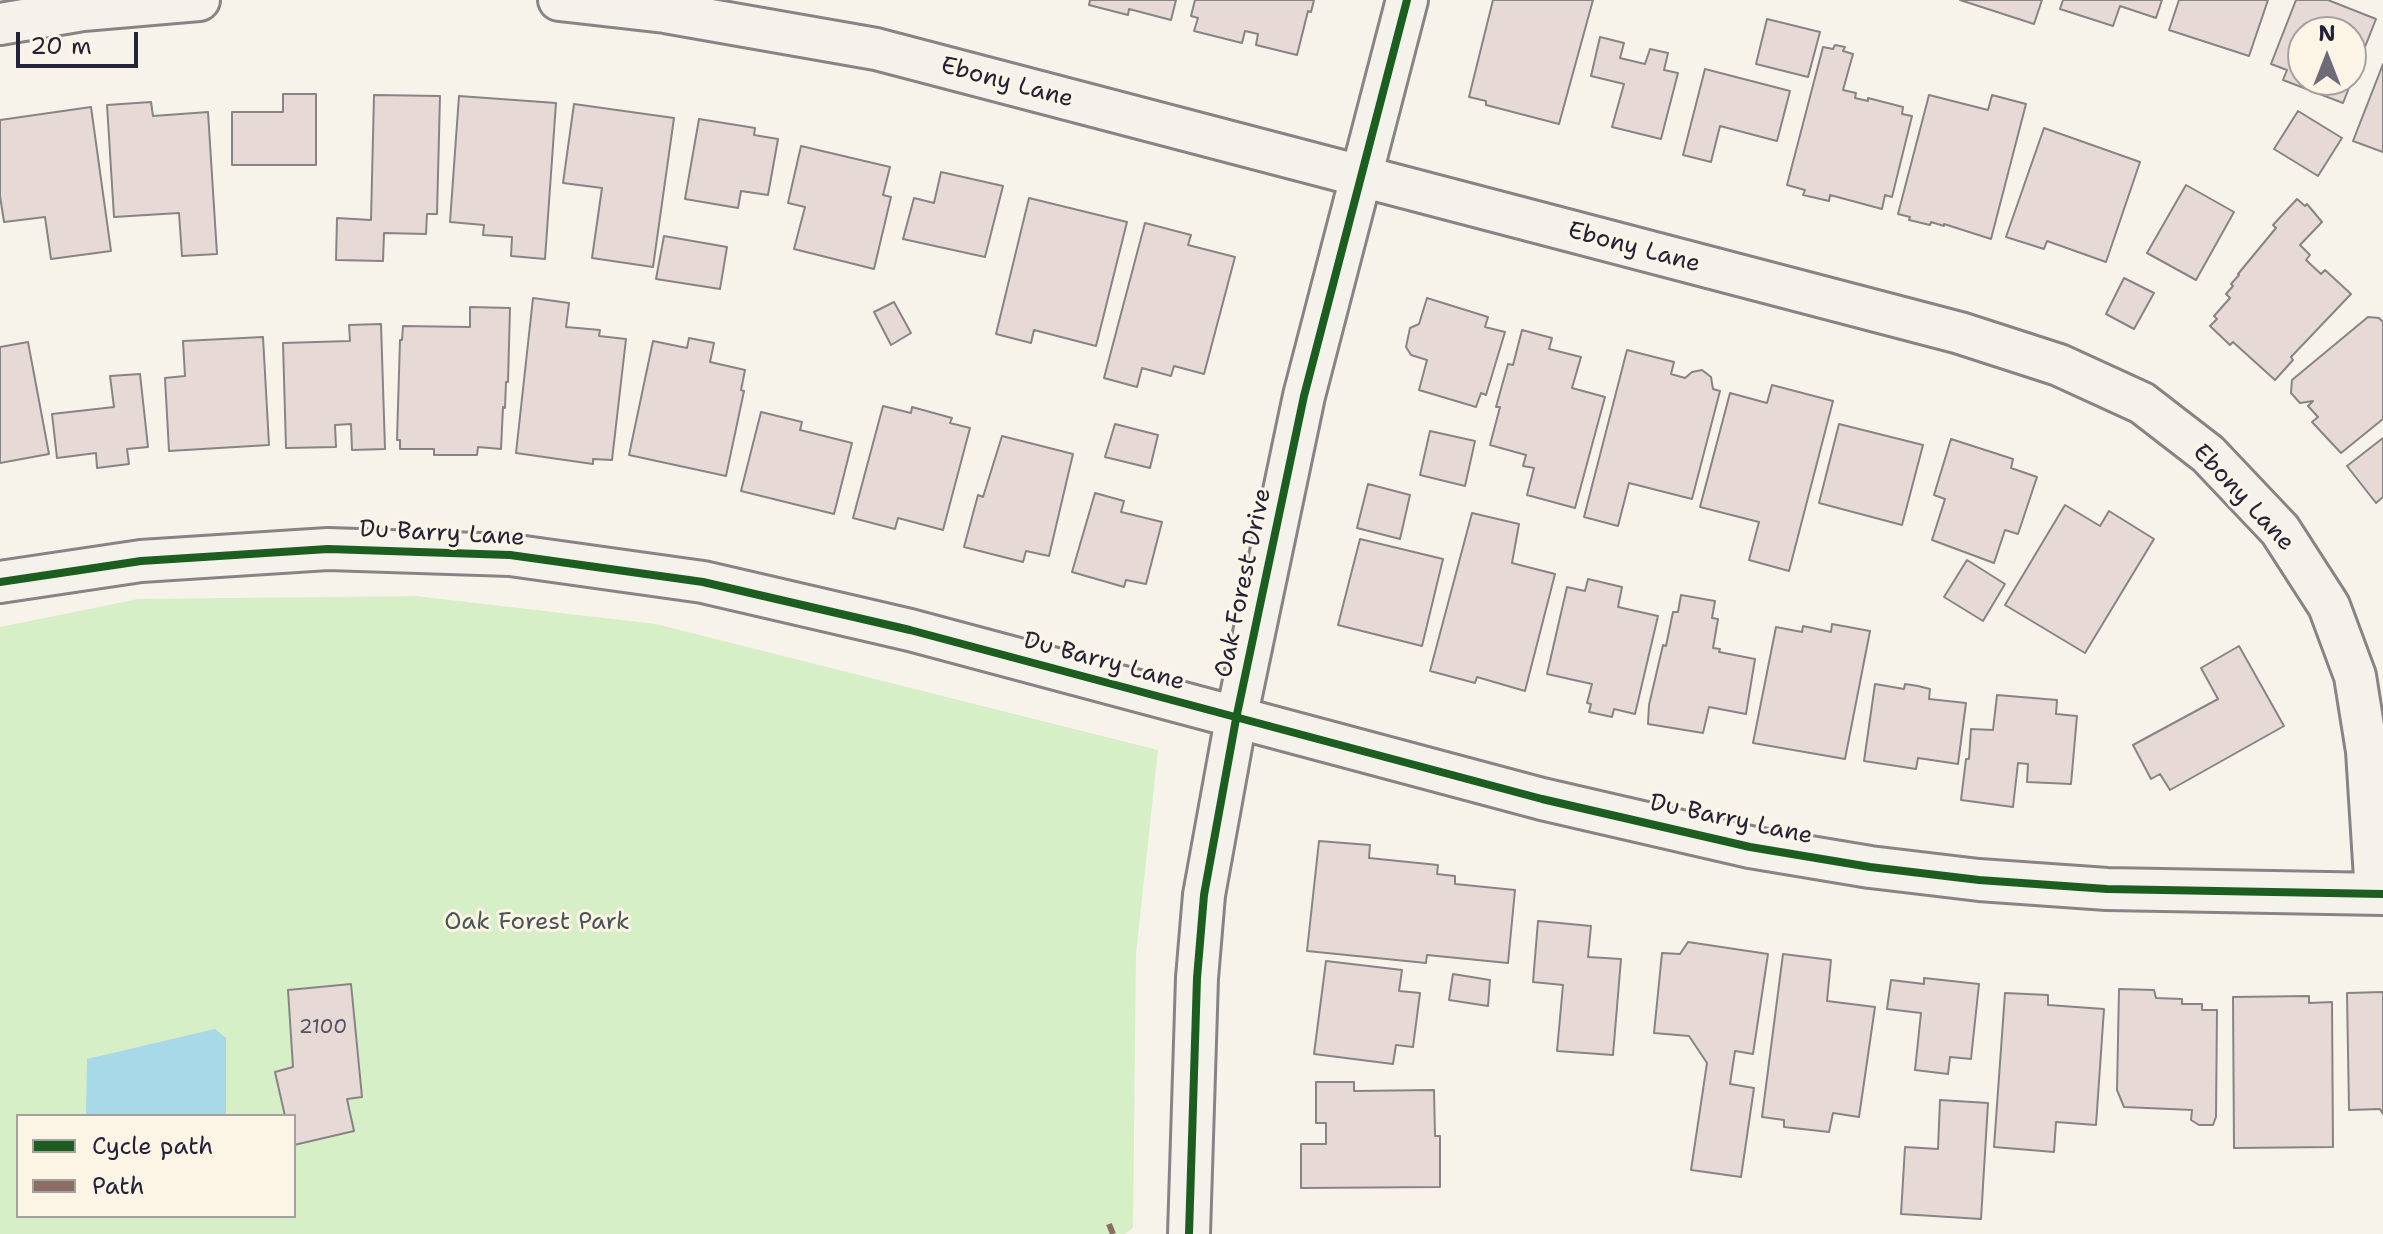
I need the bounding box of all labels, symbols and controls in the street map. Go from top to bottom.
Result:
scale bar [20,16,142,66]
north arrow [2287,16,2367,96]
text: N [2318,19,2336,48]
text: 20 m [30,30,92,62]
street label: Ebony Lane [938,52,1076,114]
street label: Ebony Lane [1565,217,1703,279]
street label: Ebony Lane [2186,439,2300,557]
street label: Oak Forest Drive [1210,486,1278,680]
street label: Du Barry Lane [359,515,525,553]
street label: Du Barry Lane [1020,627,1188,697]
street label: Du Barry Lane [1647,789,1815,851]
park label: Oak Forest Park [444,909,630,937]
house number: 2100 [299,1016,347,1040]
legend [16,1114,296,1218]
text: Cycle path [92,1130,213,1162]
text: Path [92,1170,144,1202]

